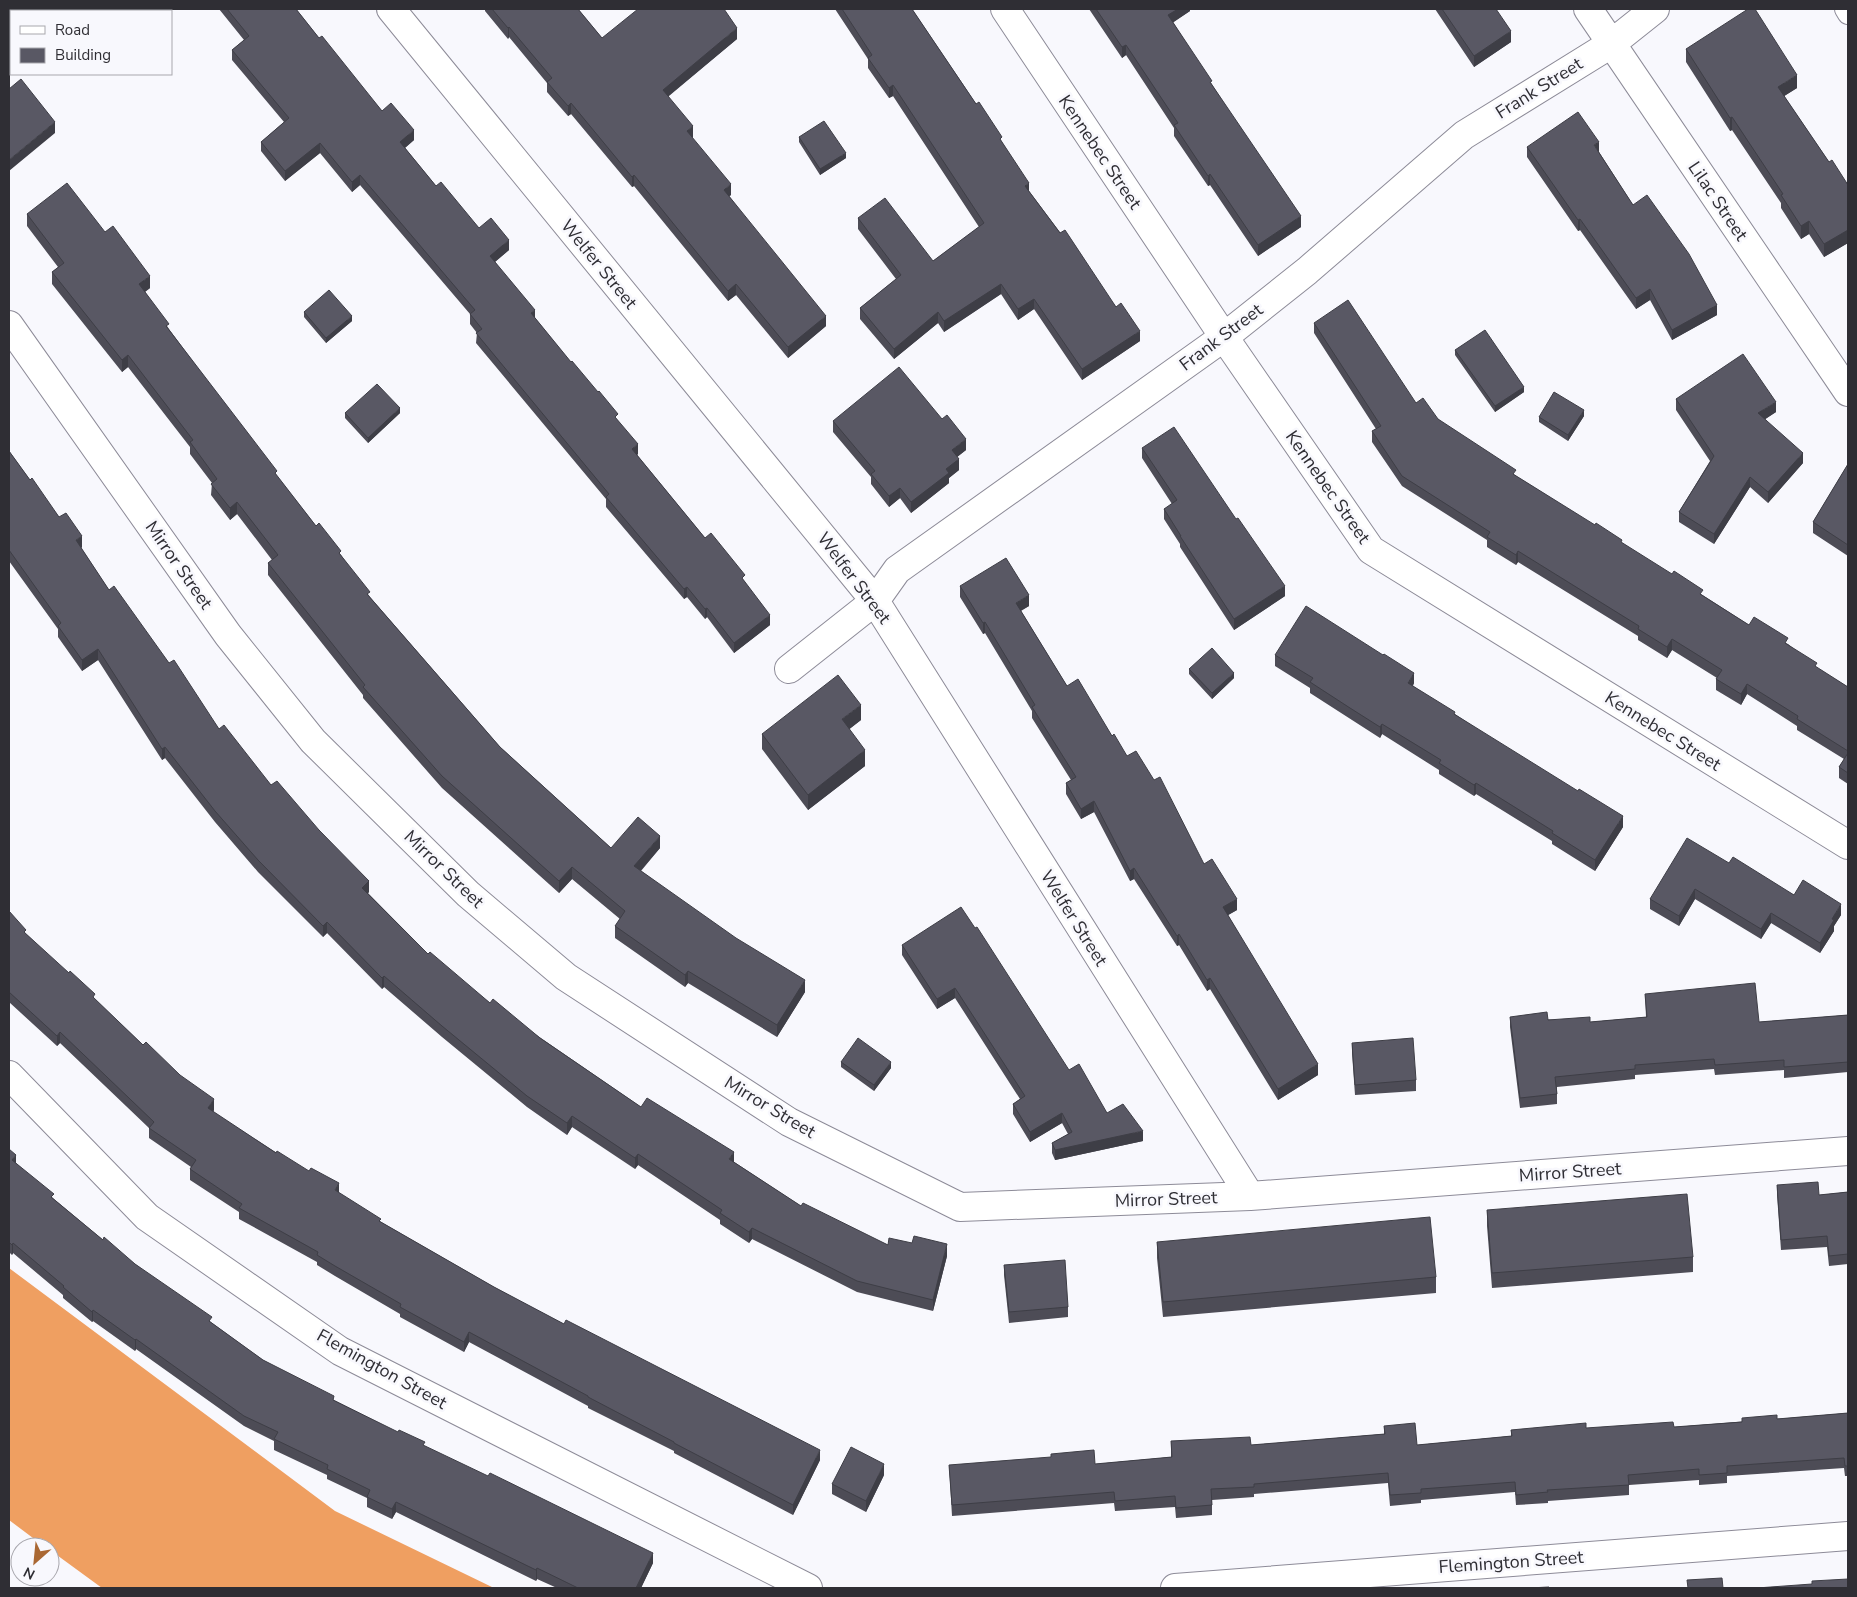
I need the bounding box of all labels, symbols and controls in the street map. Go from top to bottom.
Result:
legend [10,10,172,75]
text: Road [55,20,90,40]
text: Building [55,45,111,65]
street label: Frank Street [1491,51,1588,124]
street label: Kennebec Street [1053,90,1147,214]
street label: Lilac Street [1683,157,1754,246]
street label: Welfer Street [555,214,643,314]
street label: Frank Street [1174,297,1268,376]
street label: Kennebec Street [1280,426,1376,549]
street label: Mirror Street [140,516,219,614]
street label: Welfer Street [812,527,897,629]
street label: Kennebec Street [1600,686,1726,777]
street label: Mirror Street [399,825,490,914]
street label: Welfer Street [1035,865,1113,971]
street label: Mirror Street [720,1070,821,1144]
street label: Mirror Street [1518,1156,1623,1188]
street label: Mirror Street [1114,1185,1218,1213]
street label: Flemington Street [313,1323,452,1415]
north arrow [10,1537,60,1587]
street label: Flemington Street [1438,1545,1585,1579]
text: N [20,1562,38,1584]

